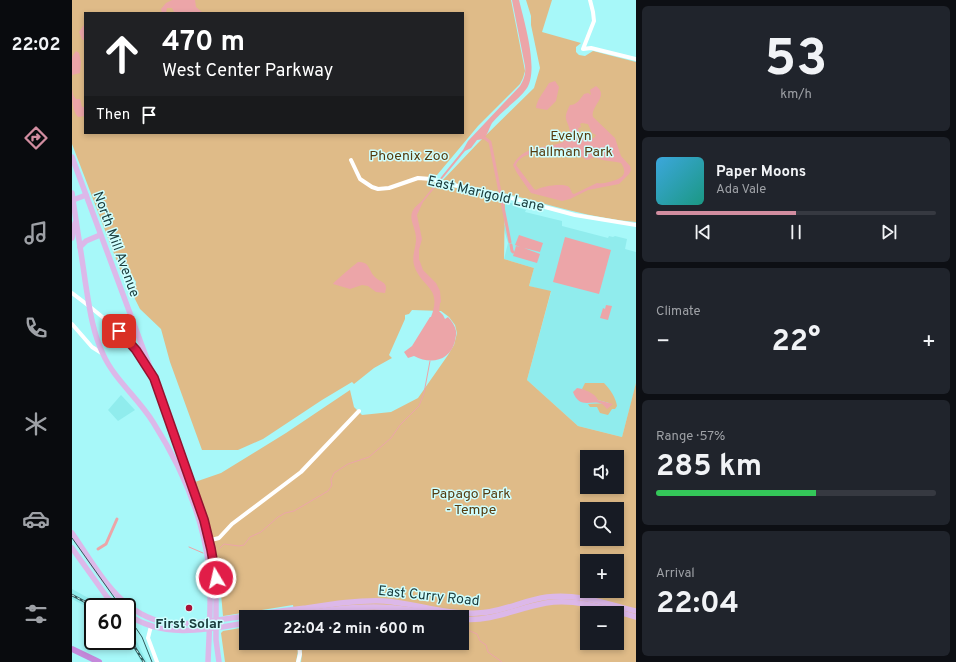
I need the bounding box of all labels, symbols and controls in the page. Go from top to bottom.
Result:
text: 470 m [162,25,245,61]
icon: ahead [96,28,148,80]
text: 53 [765,28,827,94]
text: 22:02 [11,34,61,57]
text: West Center Parkway [162,60,333,83]
text: km/h [780,87,812,103]
icon: arrive [138,104,160,126]
text: Then [96,106,130,125]
icon: directions [22,124,50,152]
park label: Evelyn Hallman Park [529,128,613,161]
park label: Phoenix Zoo [369,148,449,165]
text: Paper Moons [716,163,806,182]
street label: East Marigold Lane [426,173,546,216]
text: Ada Vale [716,182,766,198]
street label: North Mill Avenue [89,189,143,300]
icon: music [22,219,50,247]
icon: previous [692,221,714,243]
icon: pause [785,221,807,243]
icon: next [878,221,900,243]
text: Climate [656,304,701,320]
icon: phone [22,314,50,342]
pin [102,314,136,348]
icon: arrive [108,320,130,342]
text: 22° [771,324,821,361]
text: − [656,329,670,356]
text: + [922,329,936,356]
icon: climate [22,410,50,438]
text: Range · 57% [656,429,725,445]
text: 285 km [656,449,762,486]
map controls [580,450,624,650]
button: sound [580,450,624,494]
park label: Papago Park - Tempe [431,486,511,519]
button: search [580,502,624,546]
icon: car [22,505,50,533]
button: + [580,554,624,598]
position arrow [195,557,237,599]
text: Arrival [656,566,695,582]
street label: East Curry Road [377,583,480,610]
text: 22:04 [656,586,739,623]
speed limit sign: 60 [84,598,136,650]
icon: filters [22,600,50,628]
marker: First Solar [184,603,194,613]
button: − [580,606,624,650]
place label: First Solar [155,616,223,633]
text: 22:04 · 2 min · 600 m [283,620,425,639]

